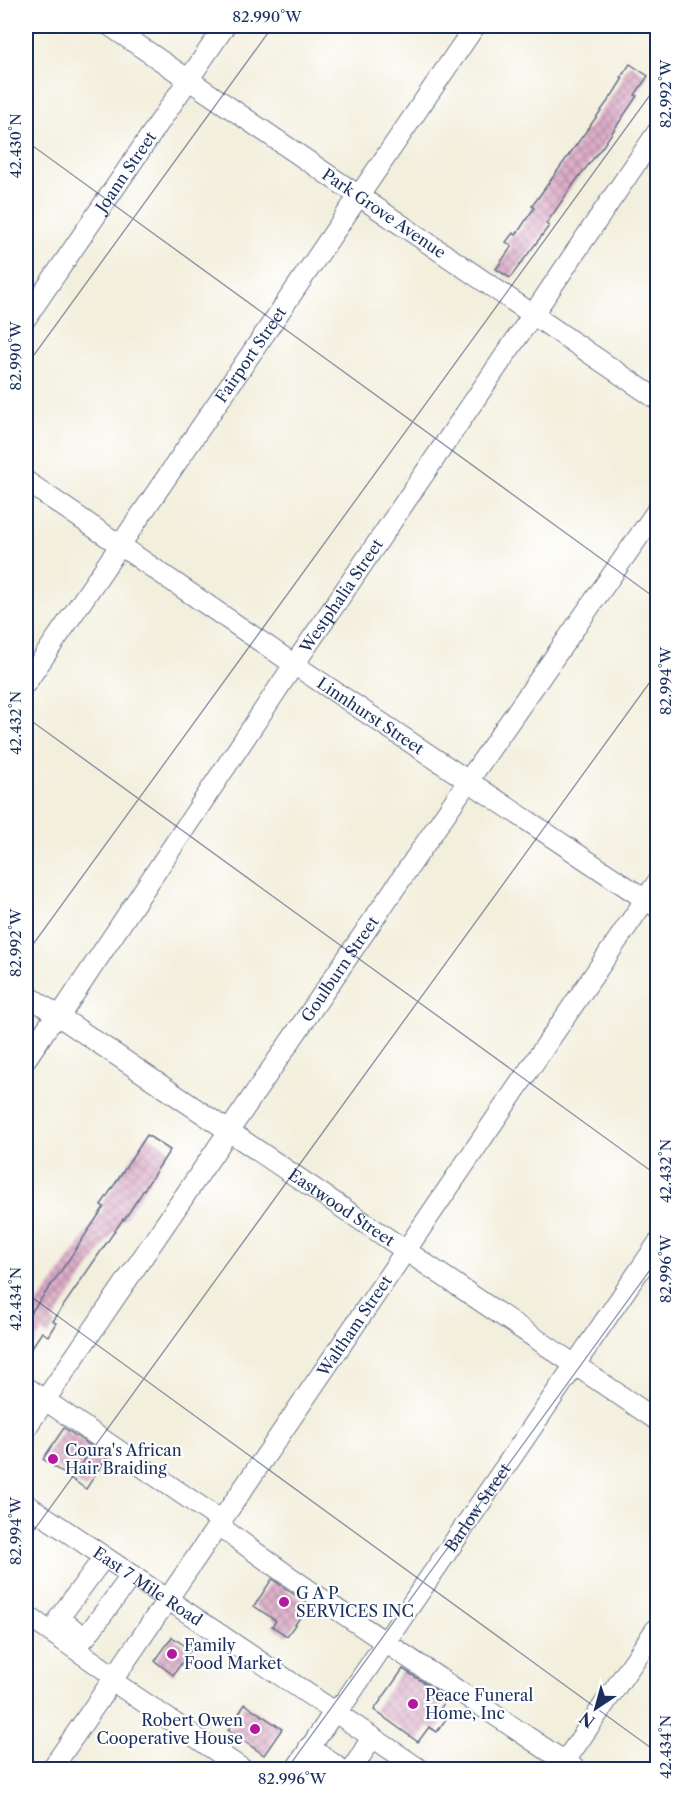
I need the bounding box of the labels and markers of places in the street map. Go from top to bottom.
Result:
place label: Coura's African Hair Braiding [65,1440,182,1478]
marker: Coura's African Hair Braiding [46,1452,60,1466]
place label: G A P SERVICES INC [296,1583,414,1621]
marker: G A P SERVICES INC [277,1595,291,1609]
place label: Family Food Market [184,1635,282,1673]
marker: Family Food Market [165,1647,179,1661]
place label: Peace Funeral Home, Inc [425,1685,533,1723]
marker: Peace Funeral Home, Inc [406,1697,420,1711]
place label: Robert Owen Cooperative House [96,1710,243,1748]
marker: Robert Owen Cooperative House [248,1722,262,1736]

